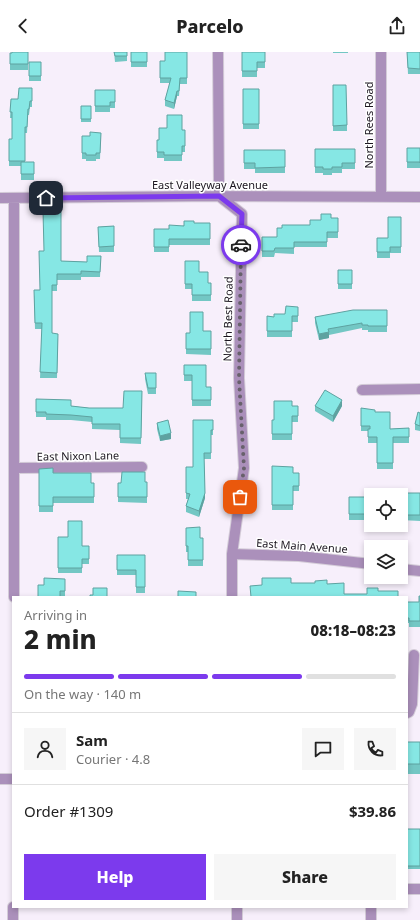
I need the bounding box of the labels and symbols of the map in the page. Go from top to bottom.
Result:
street label: North Rees Road [361,82,376,169]
street label: East Valleyway Avenue [152,177,268,192]
pin [29,181,63,215]
courier [221,225,261,265]
street label: North Best Road [219,276,236,362]
street label: East Nixon Lane [37,447,119,464]
pin [223,480,257,514]
street label: East Main Avenue [256,535,348,556]

